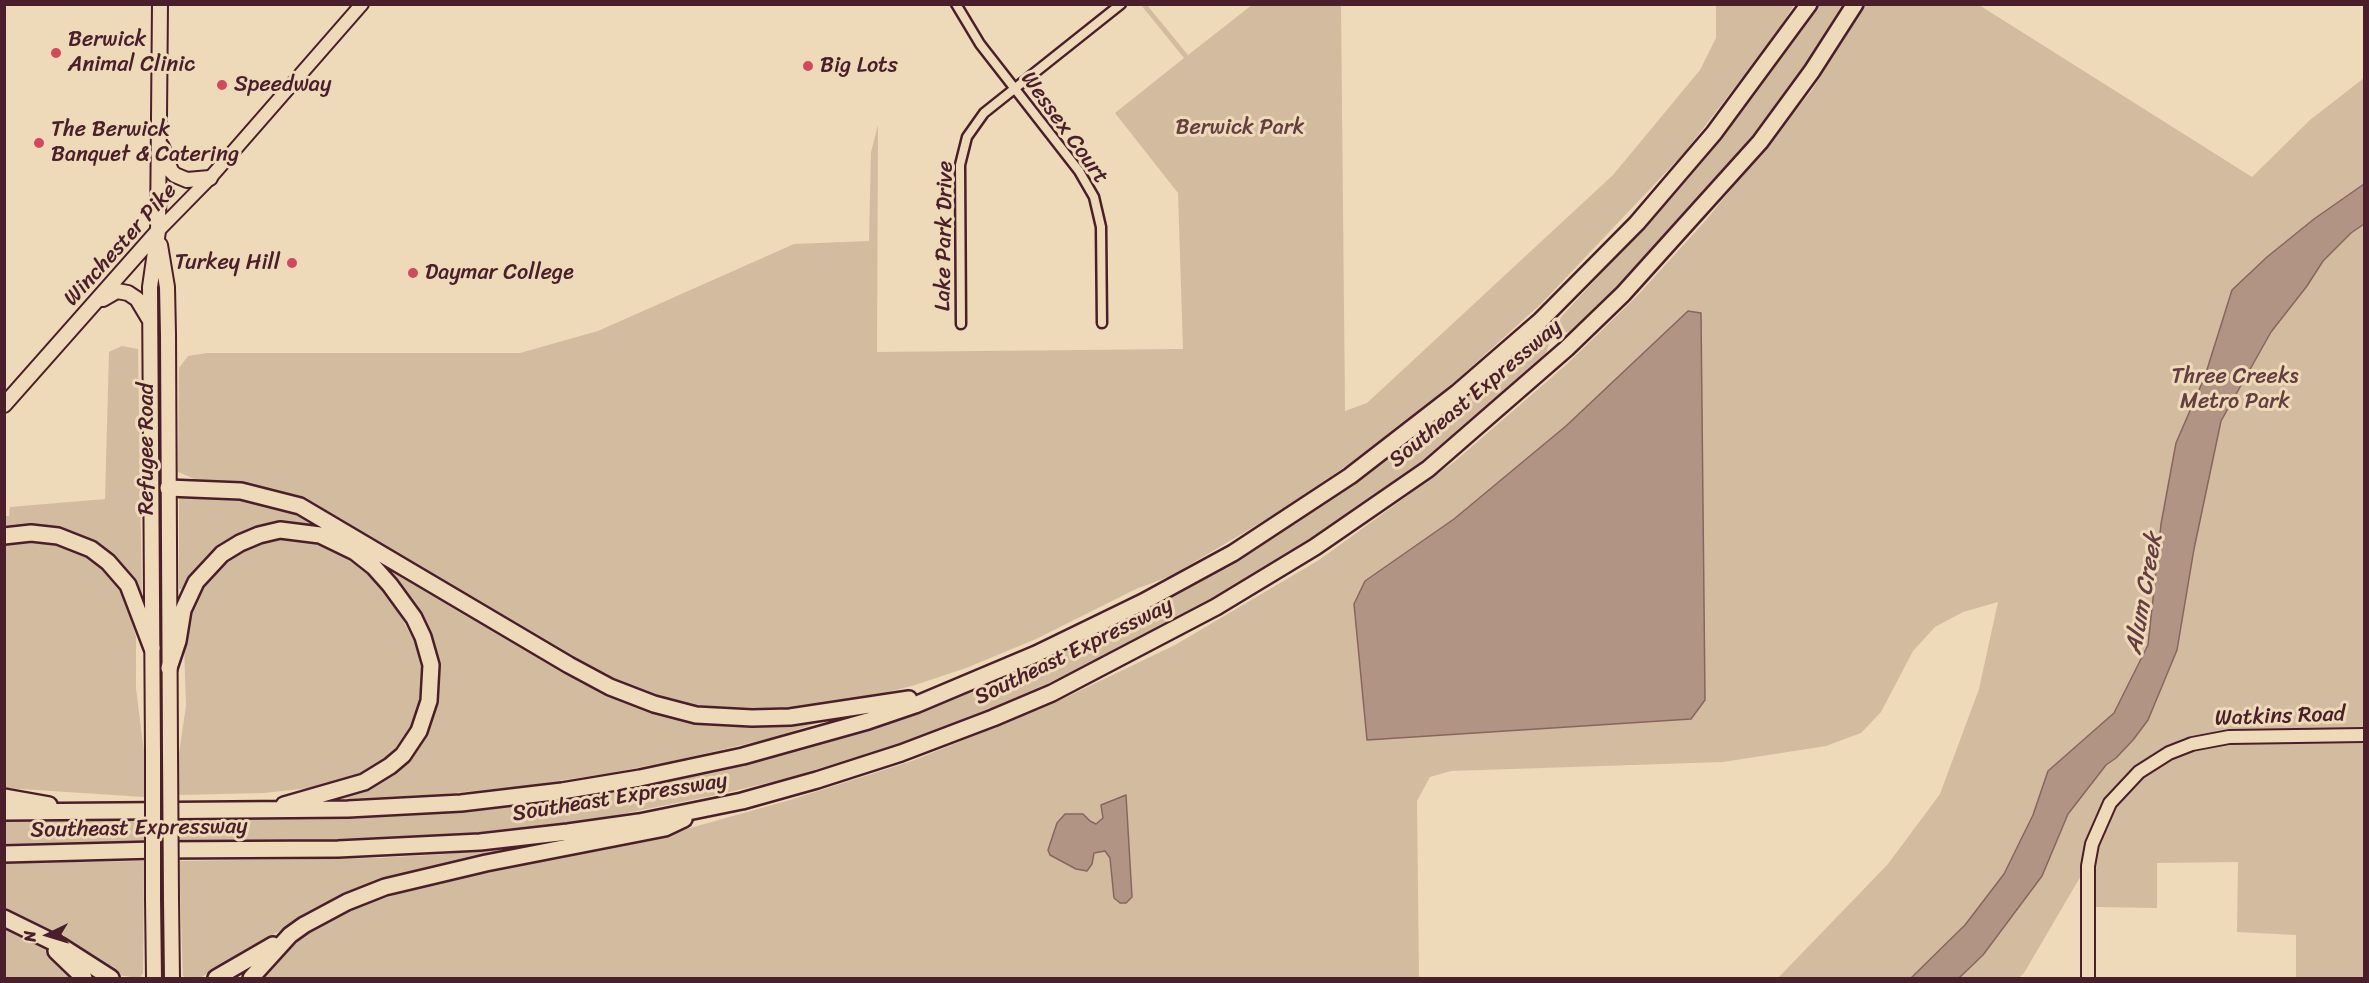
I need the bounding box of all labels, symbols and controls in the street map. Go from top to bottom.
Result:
place label: Berwick Animal Clinic [68,27,195,78]
marker: Berwick Animal Clinic [49,46,63,60]
place label: Big Lots [820,53,898,79]
marker: Big Lots [801,59,815,73]
street label: Wessex Court [1014,67,1114,189]
place label: Speedway [234,72,331,98]
marker: Speedway [215,78,229,92]
park label: Berwick Park [1176,115,1304,141]
place label: The Berwick Banquet & Catering [51,117,239,168]
marker: The Berwick Banquet & Catering [32,136,46,150]
street label: Lake Park Drive [930,161,960,311]
street label: Winchester Pike [59,178,183,312]
place label: Turkey Hill [175,250,280,276]
marker: Turkey Hill [285,256,299,270]
place label: Daymar College [425,260,574,286]
marker: Daymar College [406,266,420,280]
street label: Southeast Expressway [1384,314,1568,474]
park label: Three Creeks Metro Park [2171,364,2299,416]
street label: Refugee Road [134,383,160,515]
water label: Alum Creek [2120,531,2170,657]
street label: Southeast Expressway [971,593,1177,711]
street label: Watkins Road [2214,702,2346,732]
street label: Southeast Expressway [511,768,729,828]
street label: Southeast Expressway [30,814,248,844]
north arrow [18,905,78,965]
text: N [15,930,44,943]

